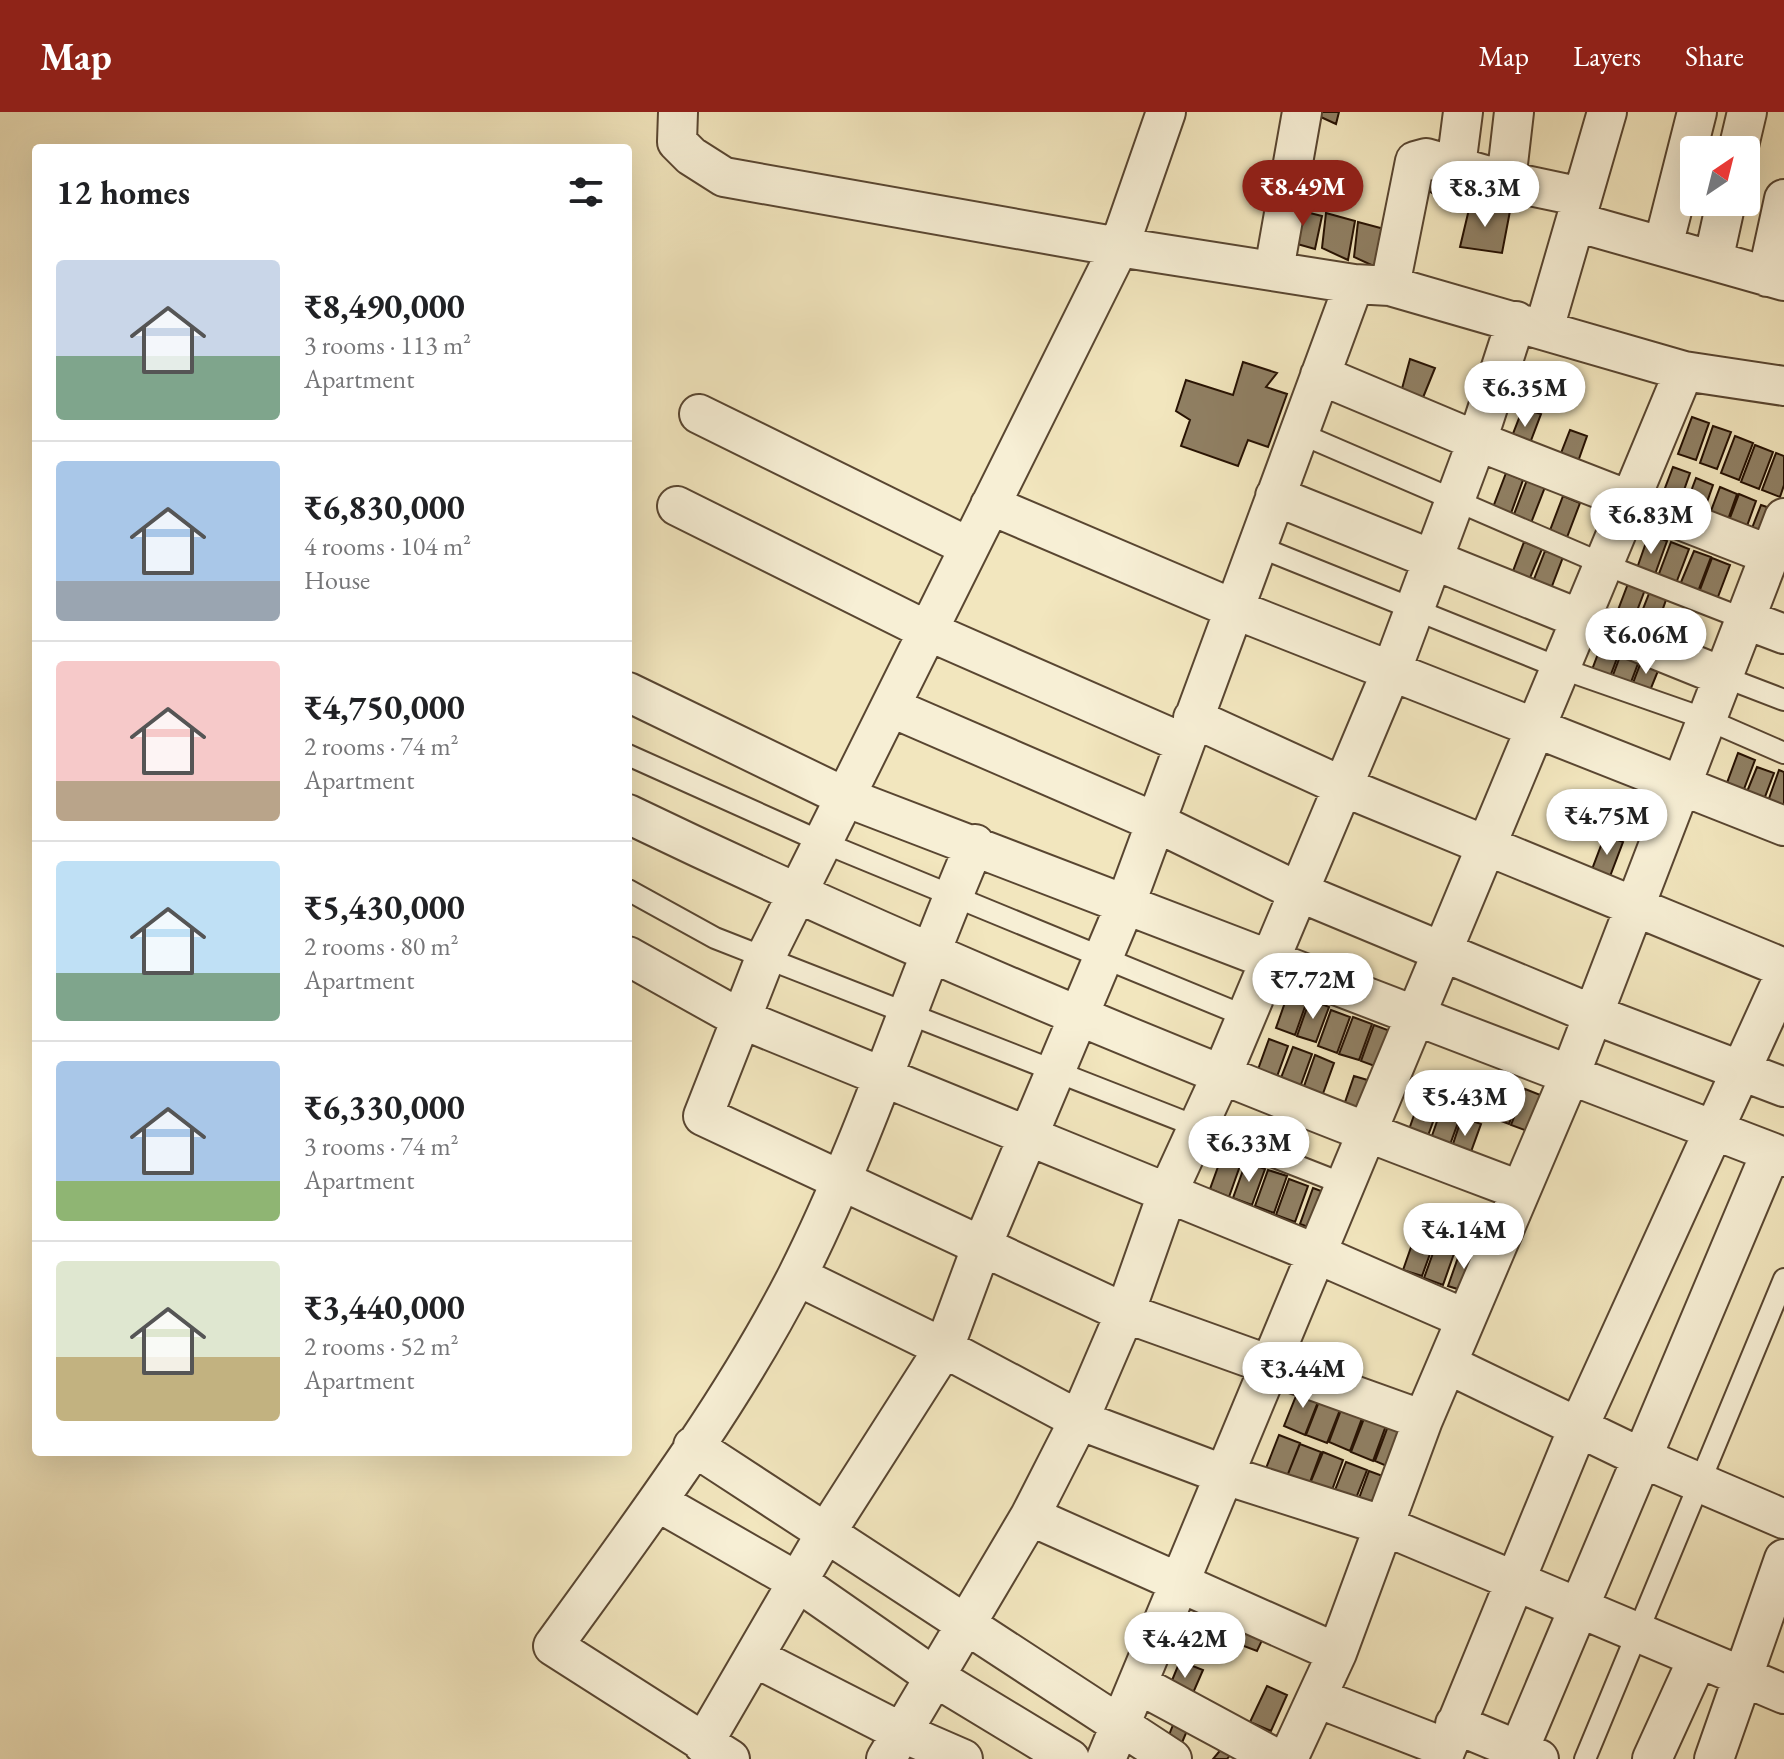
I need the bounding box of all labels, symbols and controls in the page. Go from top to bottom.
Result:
text: Map [40,32,112,81]
text: Map [1479,38,1529,74]
text: Layers [1573,38,1641,74]
text: Share [1685,38,1744,74]
north arrow [1680,136,1760,216]
map controls [1680,136,1760,216]
pin: ₹8.49M [1238,160,1368,228]
pin: ₹8.3M [1429,161,1541,229]
text: ₹8.49M [1260,169,1346,203]
text: 12 homes [56,170,190,214]
icon: filters [564,170,608,214]
text: ₹8.3M [1449,170,1521,204]
text: ₹8,490,000 [304,284,465,328]
icon: home [120,292,216,388]
text: 3 rooms · 113 m² [304,328,471,362]
pin: ₹6.35M [1460,361,1590,429]
text: Apartment [304,362,414,396]
text: ₹6.35M [1482,370,1568,404]
text: ₹6,830,000 [304,485,465,529]
pin: ₹6.83M [1586,488,1716,556]
icon: home [120,493,216,589]
text: ₹6.83M [1608,497,1694,531]
text: 4 rooms · 104 m² [304,529,471,563]
text: House [304,563,370,597]
pin: ₹6.06M [1581,608,1711,676]
text: ₹6.06M [1603,617,1689,651]
text: ₹4,750,000 [304,685,465,729]
icon: home [120,693,216,789]
text: 2 rooms · 74 m² [304,729,459,763]
text: Apartment [304,763,414,797]
pin: ₹4.75M [1542,789,1672,857]
text: ₹4.75M [1564,798,1650,832]
text: ₹5,430,000 [304,885,465,929]
icon: home [120,893,216,989]
text: 2 rooms · 80 m² [304,929,459,963]
pin: ₹7.72M [1248,953,1378,1021]
text: ₹7.72M [1270,962,1356,996]
text: Apartment [304,963,414,997]
pin: ₹5.43M [1400,1070,1530,1138]
text: ₹5.43M [1422,1079,1508,1113]
text: ₹6,330,000 [304,1085,465,1129]
icon: home [120,1093,216,1189]
pin: ₹6.33M [1184,1116,1314,1184]
text: ₹6.33M [1206,1125,1292,1159]
text: 3 rooms · 74 m² [304,1129,459,1163]
text: Apartment [304,1163,414,1197]
pin: ₹4.14M [1399,1203,1529,1271]
text: ₹4.14M [1421,1212,1507,1246]
text: ₹3,440,000 [304,1285,465,1329]
icon: home [120,1293,216,1389]
text: 2 rooms · 52 m² [304,1329,459,1363]
pin: ₹3.44M [1238,1342,1368,1410]
text: ₹3.44M [1260,1351,1346,1385]
text: Apartment [304,1363,414,1397]
pin: ₹4.42M [1120,1612,1250,1680]
text: ₹4.42M [1142,1621,1228,1655]

